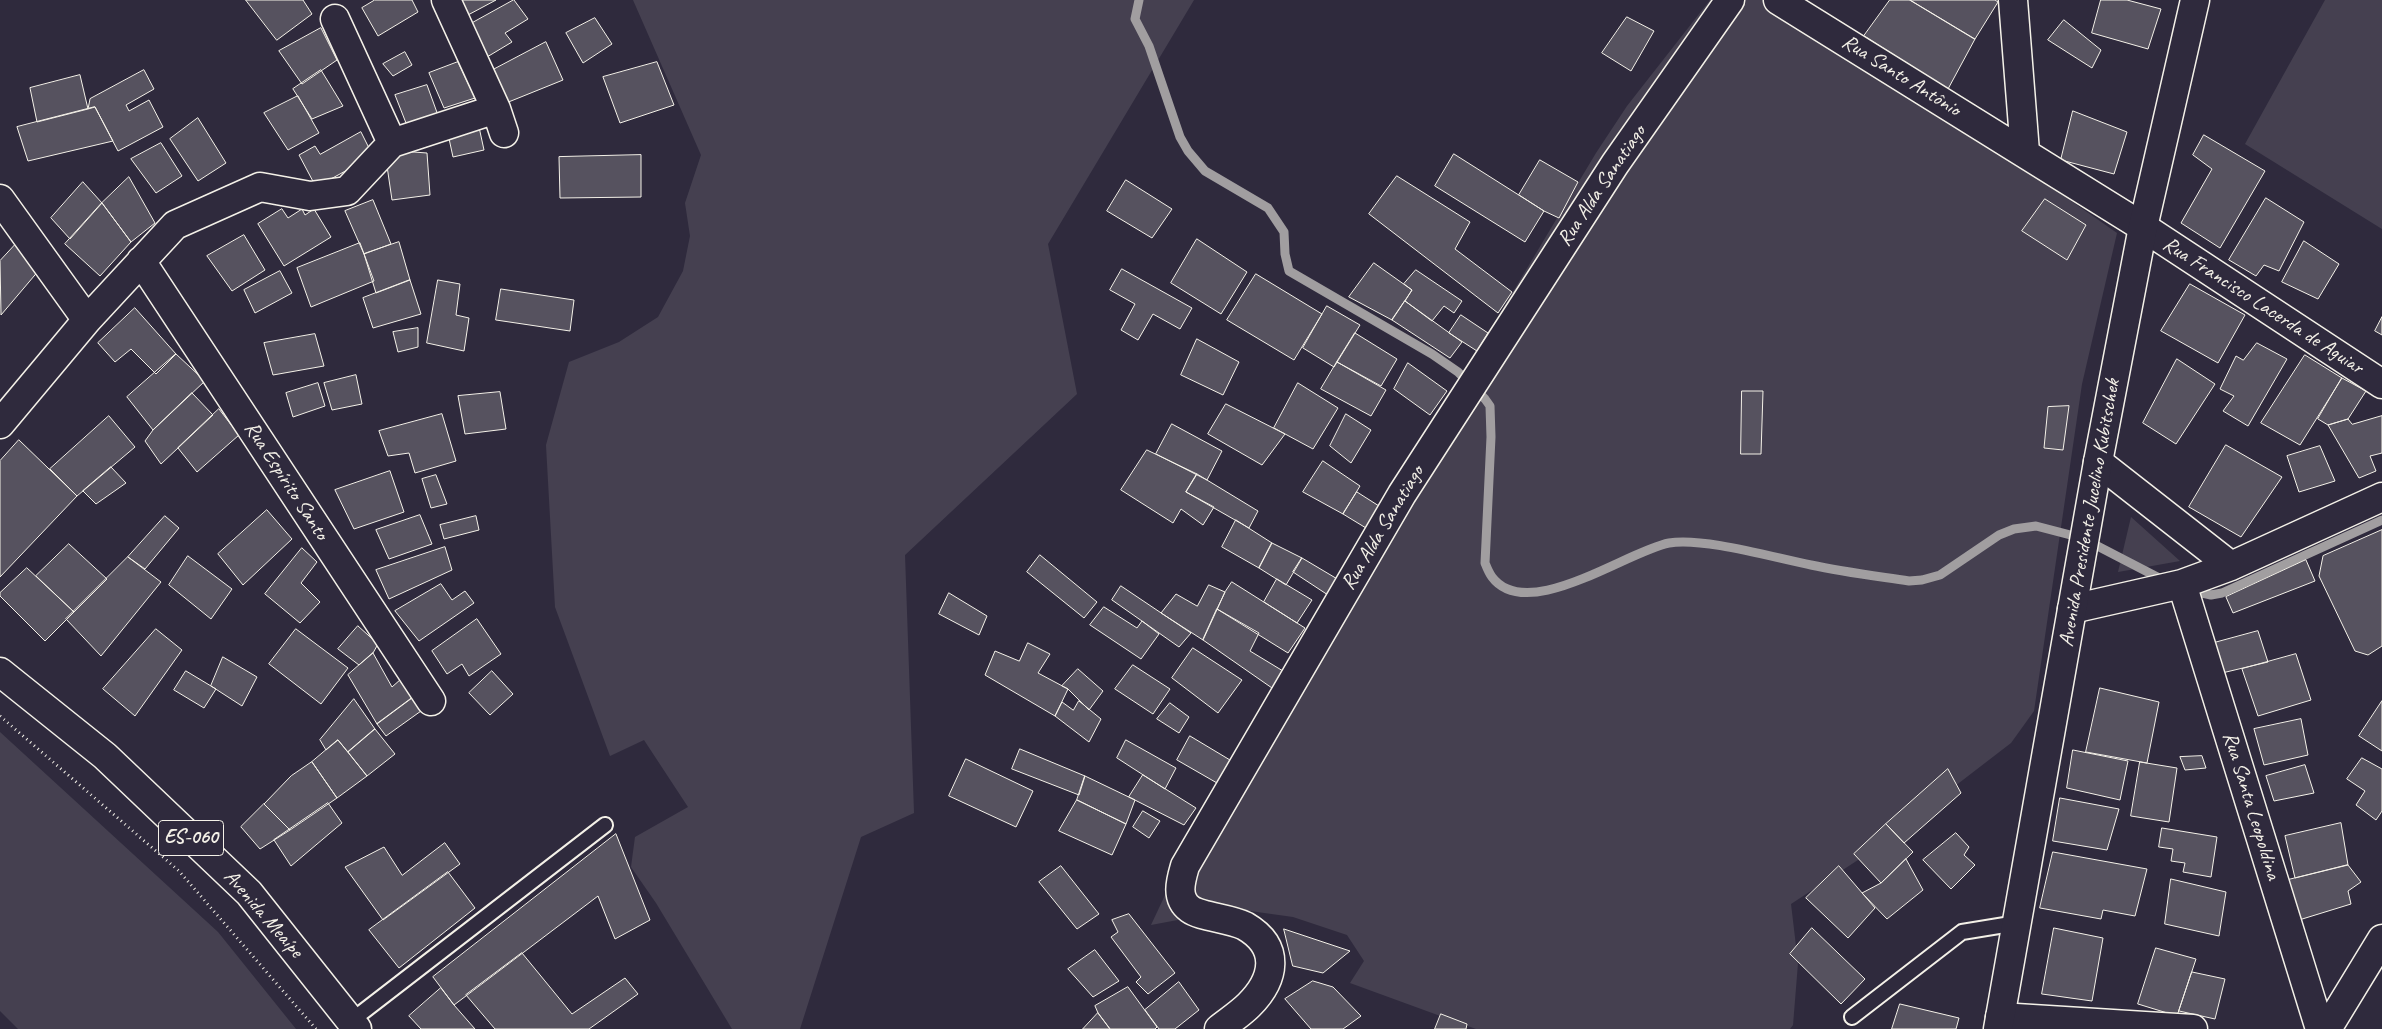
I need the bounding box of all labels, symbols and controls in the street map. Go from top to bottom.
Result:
street label: Rua Santo Antônio [1837,30,1965,122]
street label: Rua Alda Sanatiago [1552,121,1652,251]
street label: Rua Francisco Lacerda de Aguiar [2158,232,2368,380]
street label: Avenida Presidente Jucelino Kubitschek [2054,377,2126,649]
street label: Rua Espírito Santo [238,417,334,545]
street label: Rua Alda Sanatiago [1336,461,1430,595]
street label: Rua Santa Leopoldina [2217,729,2285,883]
road number: ES-060 [158,820,224,856]
street label: Avenida Meaípe [218,865,308,963]

